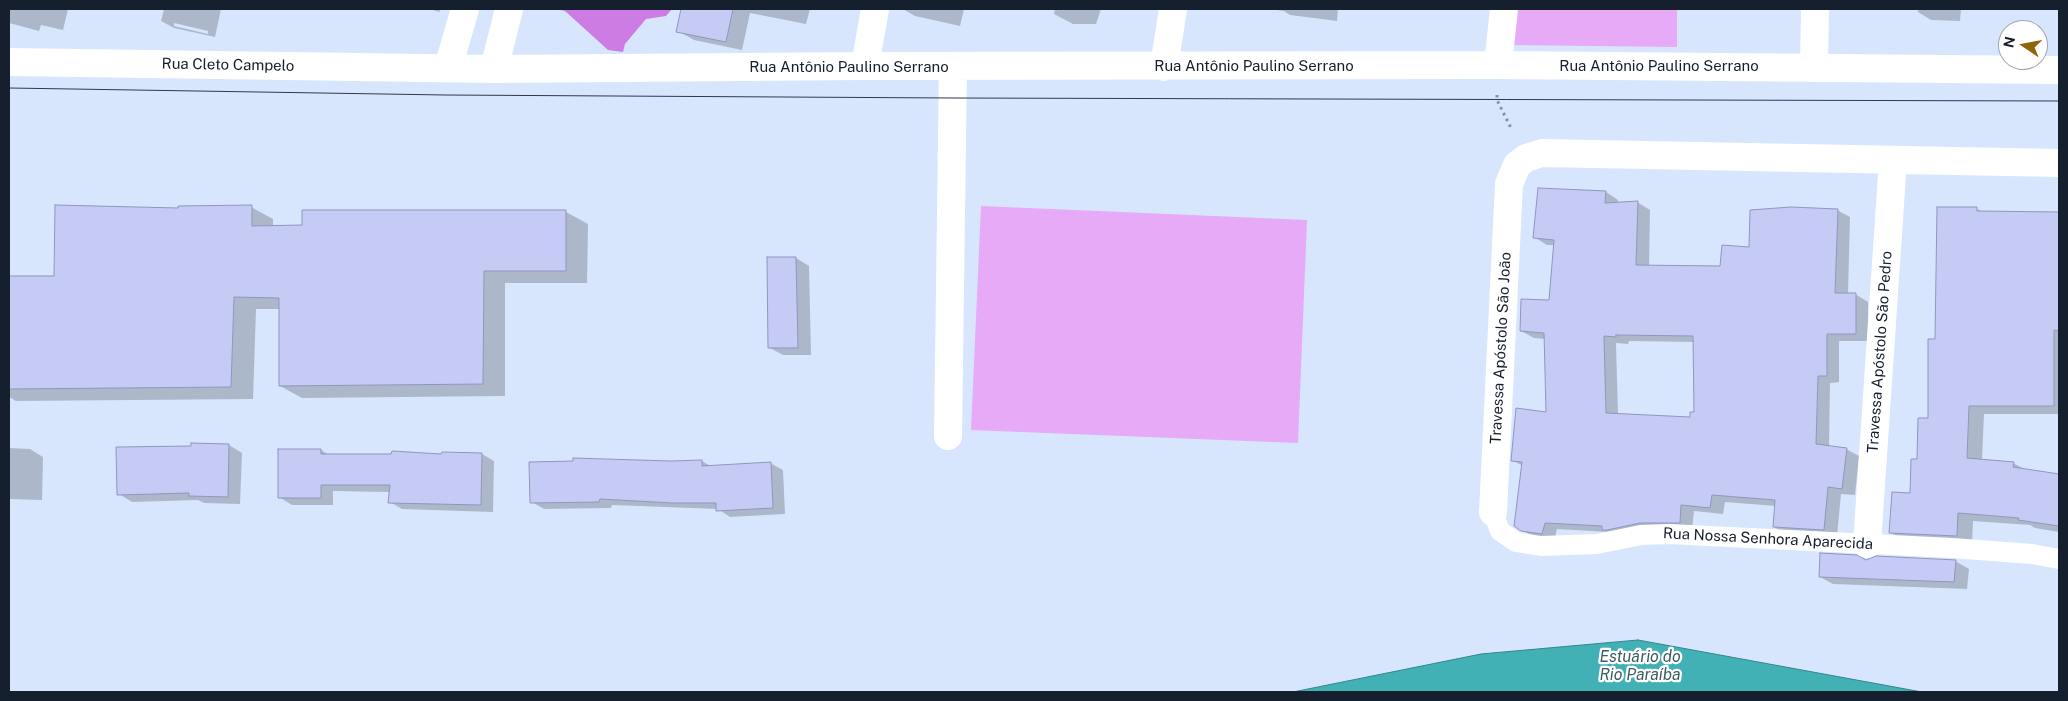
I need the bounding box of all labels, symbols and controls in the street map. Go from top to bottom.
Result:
north arrow [1998,20,2048,70]
text: N [2000,35,2018,49]
street label: Rua Cleto Campelo [162,55,294,75]
street label: Rua Antônio Paulino Serrano [1154,57,1354,75]
street label: Rua Antônio Paulino Serrano [1559,57,1759,75]
street label: Rua Antônio Paulino Serrano [749,58,949,76]
street label: Travessa Apóstolo São Pedro [1864,250,1896,454]
street label: Travessa Apóstolo São João [1487,252,1515,444]
street label: Rua Nossa Senhora Aparecida [1663,525,1873,553]
water label: Estuário do Rio Paraíba [1599,647,1681,685]

